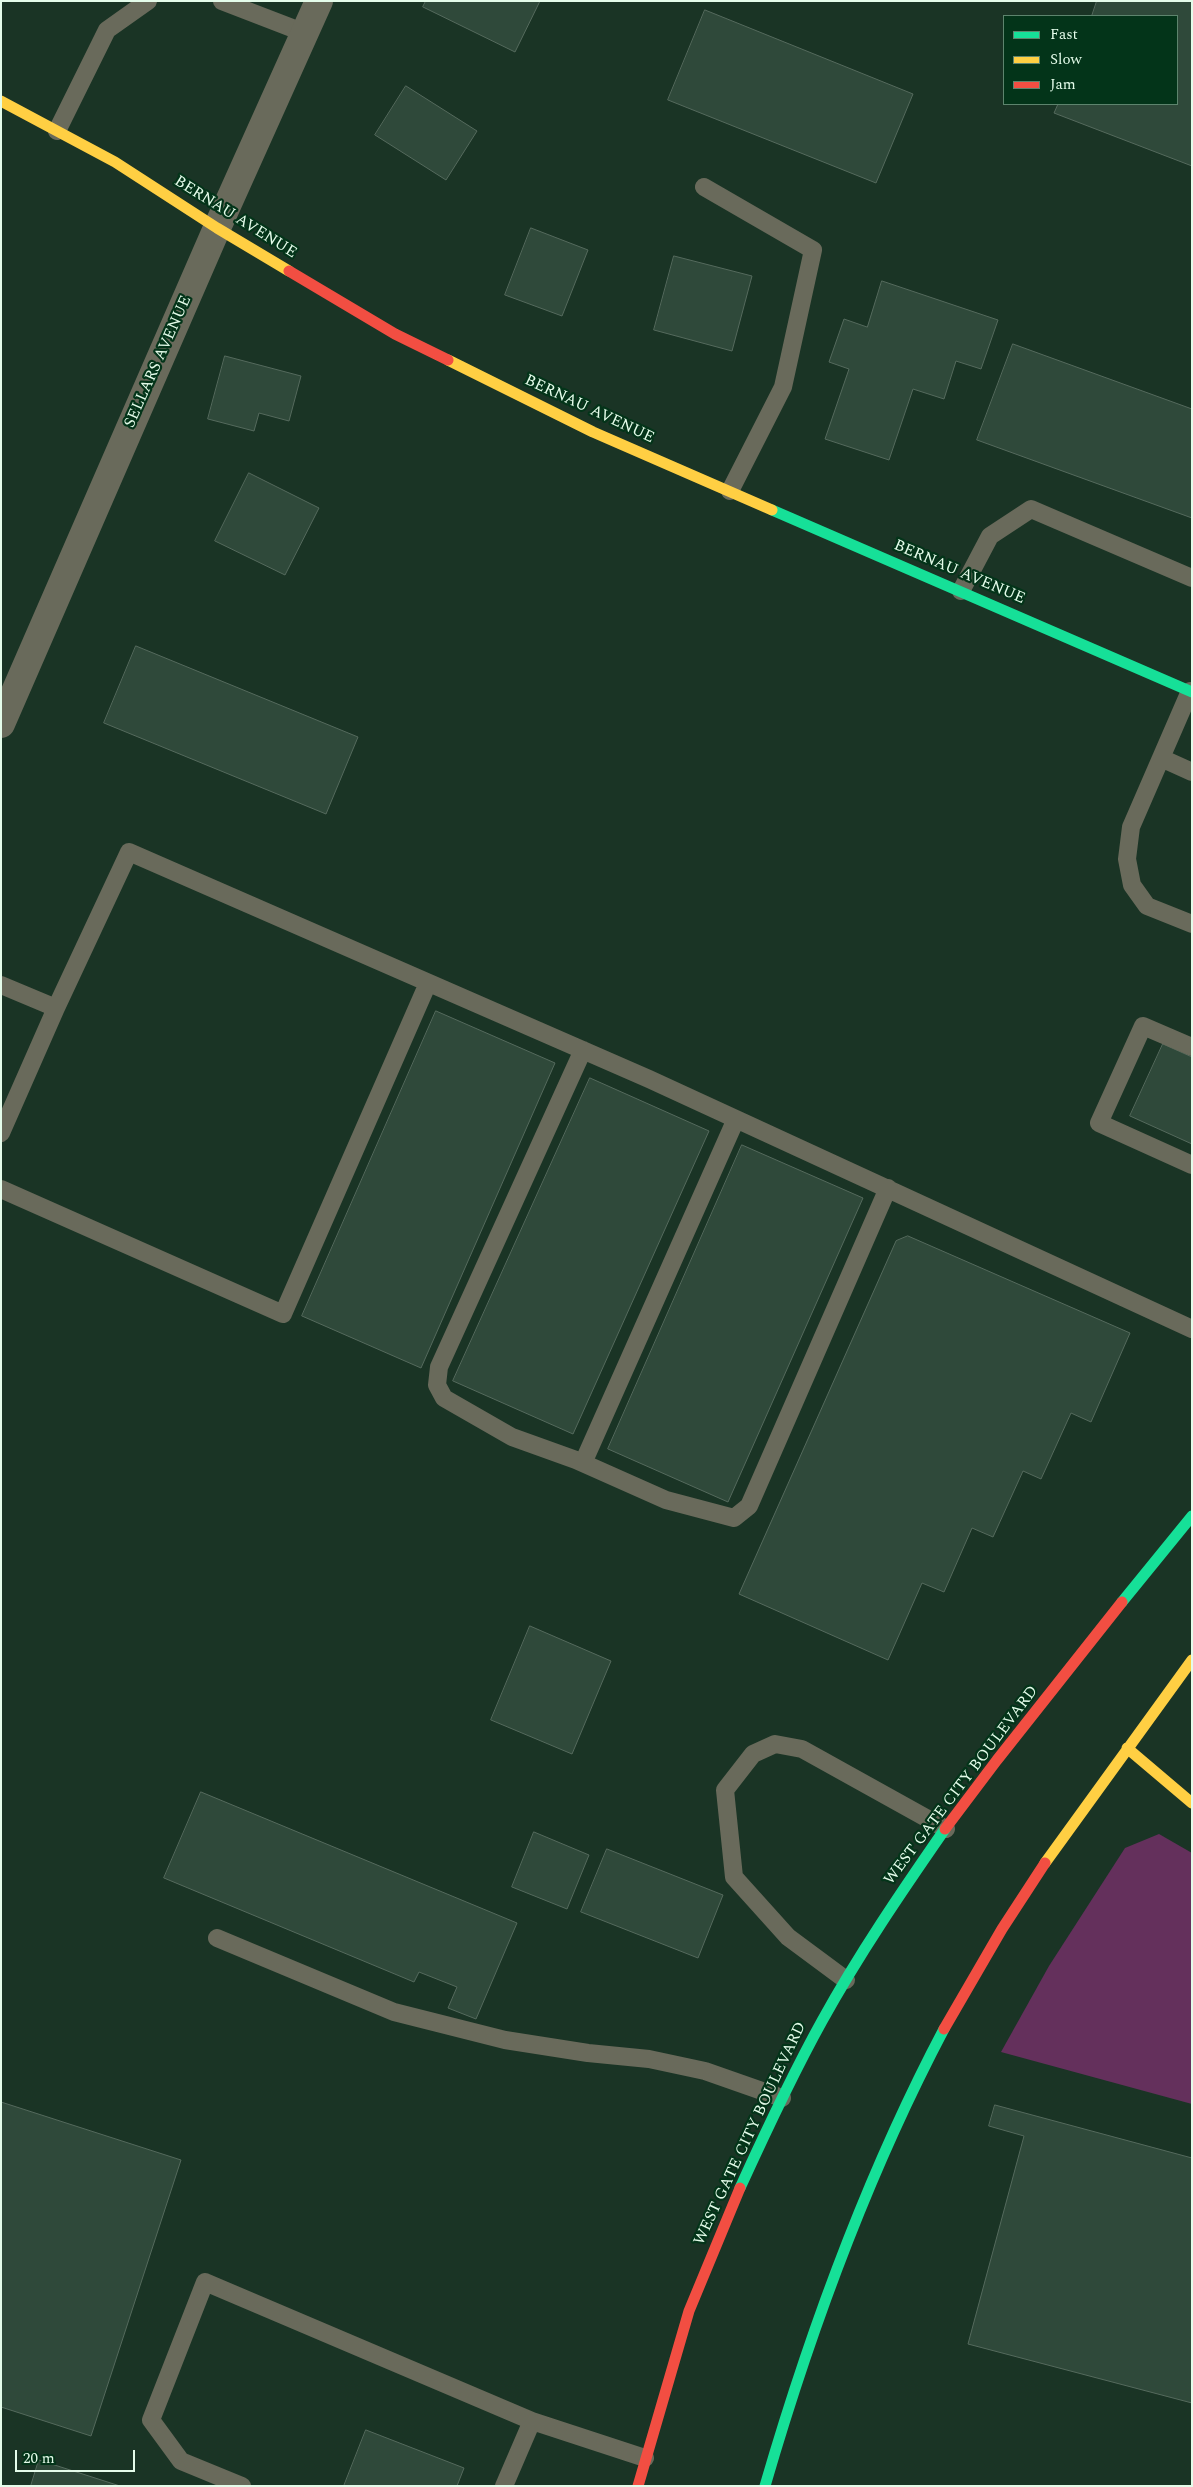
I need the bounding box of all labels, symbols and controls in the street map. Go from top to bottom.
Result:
legend [1003,15,1178,105]
text: Fast [1050,23,1078,46]
text: Slow [1050,48,1082,71]
text: Jam [1050,73,1076,96]
street label: BERNAU AVENUE [170,173,300,263]
street label: SELLARS AVENUE [121,293,197,431]
street label: BERNAU AVENUE [521,372,657,448]
street label: BERNAU AVENUE [890,537,1028,609]
street label: WEST GATE CITY BOULEVARD [881,1683,1043,1889]
street label: WEST GATE CITY BOULEVARD [691,2019,811,2249]
scale bar [18,2440,138,2472]
text: 20 m [23,2447,55,2470]

